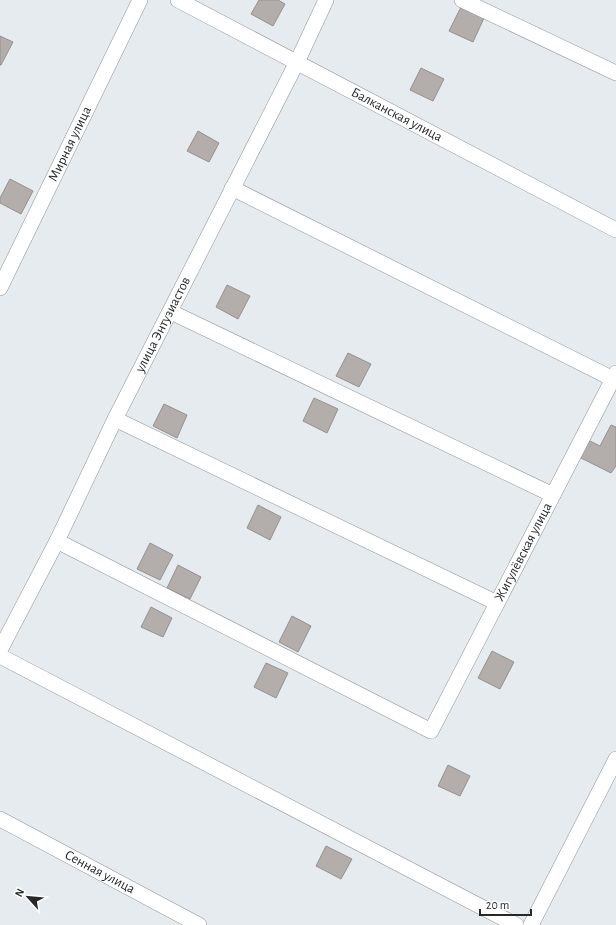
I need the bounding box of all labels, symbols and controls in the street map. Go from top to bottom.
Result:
street label: Балканская улица [349,85,445,145]
street label: Мирная улица [46,104,94,184]
street label: улица Энтузиастов [133,275,193,376]
street label: Жигулёвская улица [492,500,555,604]
street label: Сенная улица [62,848,138,897]
north arrow [8,877,48,917]
text: N [13,887,26,899]
scale bar [480,891,531,917]
text: 20 m [486,899,509,911]

